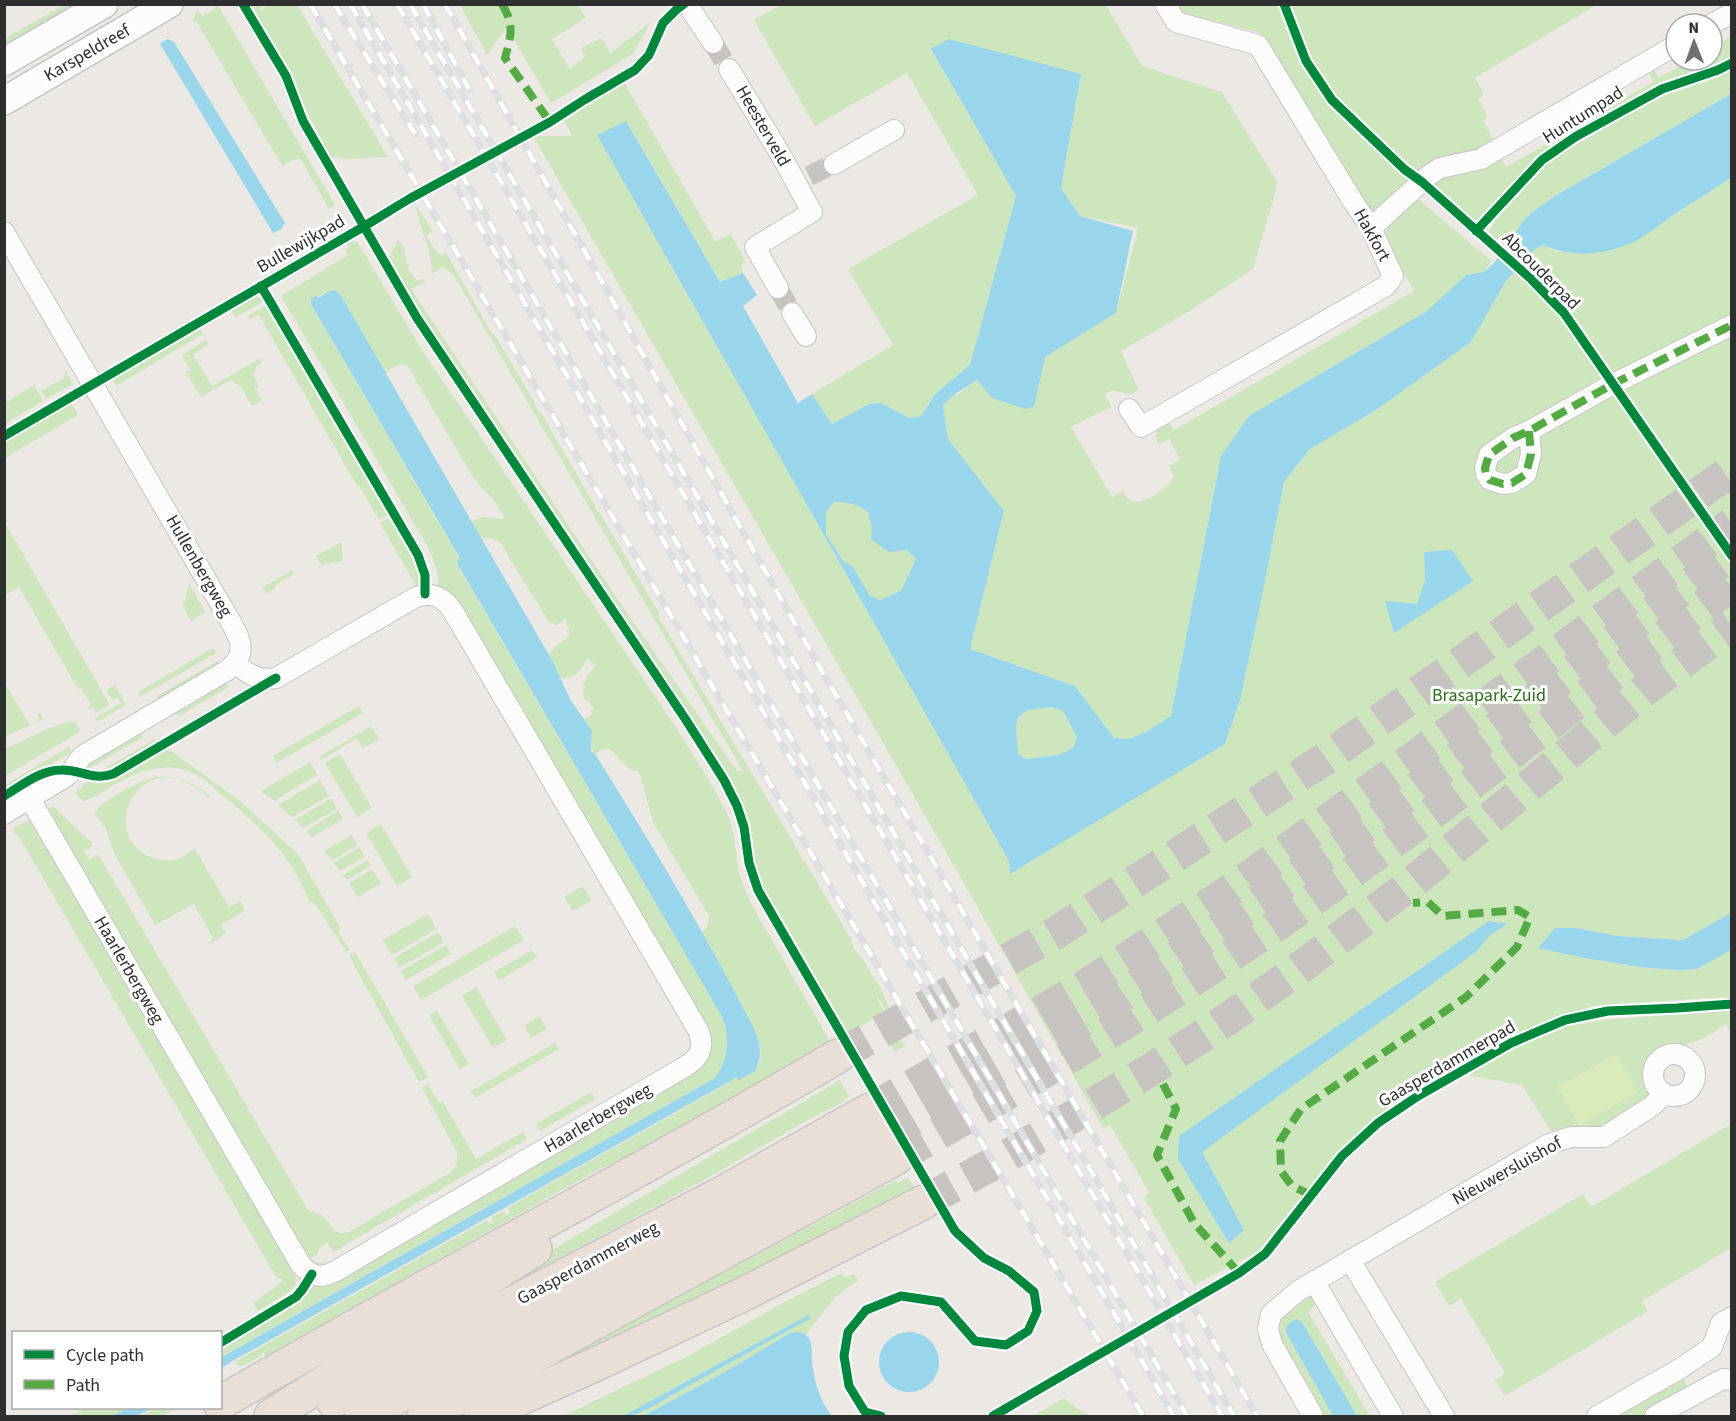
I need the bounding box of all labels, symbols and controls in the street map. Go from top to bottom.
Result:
north arrow [1664,12,1724,72]
text: N [1688,17,1699,39]
street label: Karspeldreef [39,18,135,88]
street label: Huntumpad [1538,80,1628,150]
street label: Heesterveld [730,81,796,171]
street label: Hakfort [1347,204,1397,266]
street label: Bullewijkpad [252,209,350,279]
street label: Abcouderpad [1496,226,1586,316]
street label: Hullenbergweg [160,510,238,622]
park label: Brasapark-Zuid [1432,683,1546,708]
street label: Haarlerbergweg [88,912,170,1028]
street label: Gaasperdammerpad [1374,1015,1520,1113]
street label: Haarlerbergweg [540,1077,656,1159]
street label: Nieuwersluishof [1448,1130,1567,1211]
street label: Gaasperdammerweg [513,1215,663,1311]
legend [12,1331,222,1409]
text: Cycle path [66,1343,144,1368]
text: Path [66,1373,100,1398]

